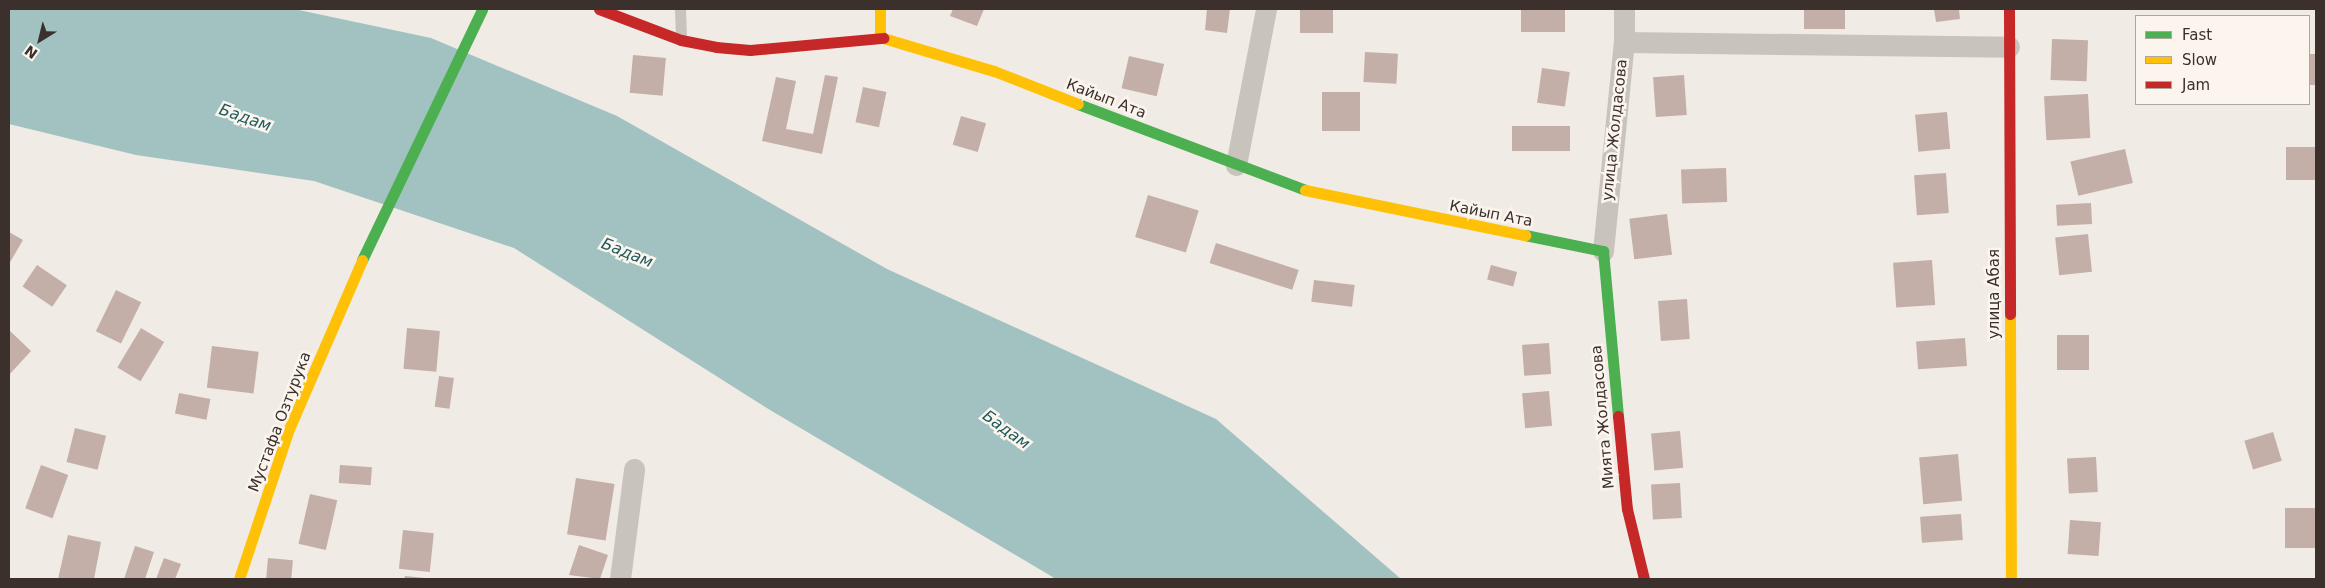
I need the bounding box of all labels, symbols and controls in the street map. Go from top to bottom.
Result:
north arrow [15,15,65,65]
legend [2135,15,2310,105]
text: Fast [2182,26,2212,44]
text: N [22,42,41,62]
text: Slow [2182,51,2217,69]
street label: улица Жолдасова [1599,58,1631,202]
street label: Кайып Ата [1063,76,1149,122]
text: Jam [2182,76,2210,94]
water label: Бадам [216,100,274,136]
street label: Кайып Ата [1448,197,1534,231]
water label: Бадам [599,234,655,272]
street label: улица Абая [1986,249,2004,339]
street label: Мията Жолдасова [1588,344,1618,490]
street label: Мустафа Озтурука [245,349,315,495]
water label: Бадам [979,406,1033,454]

